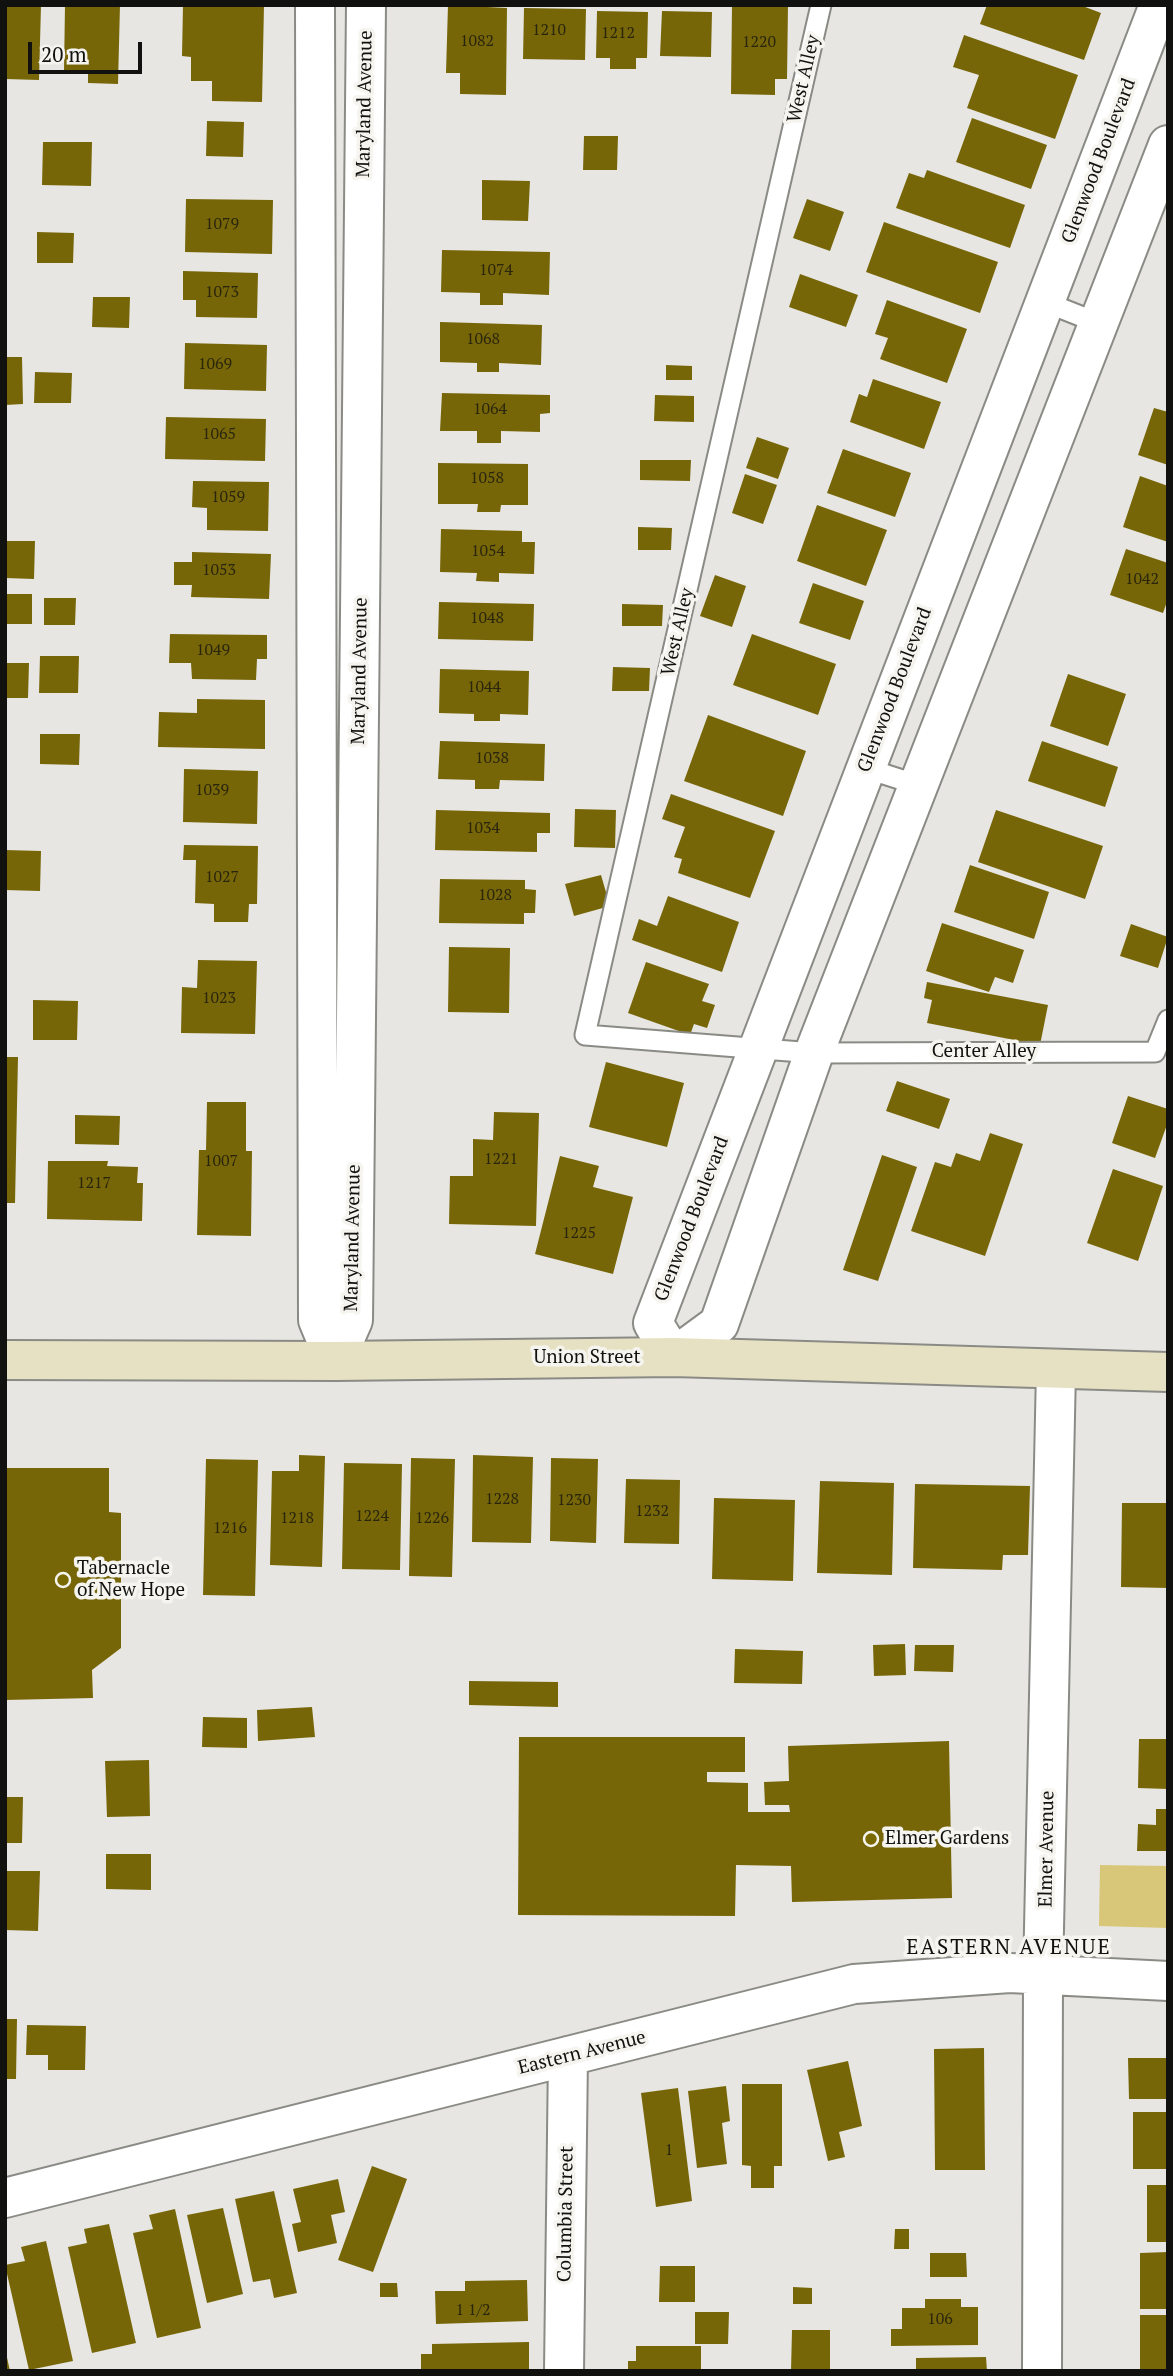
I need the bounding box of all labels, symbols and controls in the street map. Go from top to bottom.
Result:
house number: 1210 [532,20,566,40]
house number: 1212 [601,23,635,43]
scale bar [32,28,145,72]
street label: Maryland Avenue [352,30,378,178]
house number: 1082 [460,31,494,51]
house number: 1220 [742,32,776,52]
street label: West Alley [783,33,825,125]
text: 20 m [41,40,87,68]
street label: Glenwood Boulevard [1057,75,1141,247]
house number: 1079 [205,214,239,234]
house number: 1074 [479,260,513,280]
house number: 1073 [205,282,239,302]
house number: 1068 [466,329,500,349]
house number: 1069 [198,354,232,374]
house number: 1064 [473,399,507,419]
house number: 1065 [202,424,236,444]
house number: 1058 [470,468,504,488]
house number: 1059 [211,487,245,507]
house number: 1054 [471,541,505,561]
house number: 1053 [202,560,236,580]
house number: 1042 [1125,569,1159,589]
street label: West Alley [657,586,699,678]
street label: Maryland Avenue [347,597,373,745]
street label: Glenwood Boulevard [853,604,937,776]
house number: 1048 [470,608,504,628]
house number: 1049 [196,640,230,660]
house number: 1044 [467,677,501,697]
house number: 1038 [475,748,509,768]
house number: 1039 [195,780,229,800]
house number: 1034 [466,818,500,838]
house number: 1027 [205,867,239,887]
house number: 1028 [478,885,512,905]
house number: 1023 [202,988,236,1008]
street label: Center Alley [932,1041,1036,1063]
street label: Glenwood Boulevard [650,1133,734,1305]
house number: 1221 [484,1149,518,1169]
house number: 1007 [204,1151,238,1171]
street label: Maryland Avenue [340,1164,366,1312]
house number: 1217 [77,1173,111,1193]
house number: 1225 [562,1223,596,1243]
street label: Union Street [534,1347,640,1369]
house number: 1228 [485,1489,519,1509]
house number: 1230 [557,1490,591,1510]
house number: 1232 [635,1501,669,1521]
house number: 1224 [355,1506,389,1526]
house number: 1218 [280,1508,314,1528]
house number: 1226 [415,1508,449,1528]
house number: 1216 [213,1518,247,1538]
place label: Tabernacle of New Hope [77,1558,185,1602]
marker: Tabernacle of New Hope [55,1572,71,1588]
street label: Elmer Avenue [1035,1790,1059,1908]
place label: Elmer Gardens [885,1828,1009,1850]
marker: Elmer Gardens [863,1831,879,1847]
district label: EASTERN AVENUE [908,1935,1110,1961]
street label: Eastern Avenue [516,2026,648,2080]
house number: 1 [665,2140,673,2160]
street label: Columbia Street [553,2146,579,2282]
house number: 1 1/2 [456,2300,490,2320]
house number: 106 [927,2309,953,2329]

